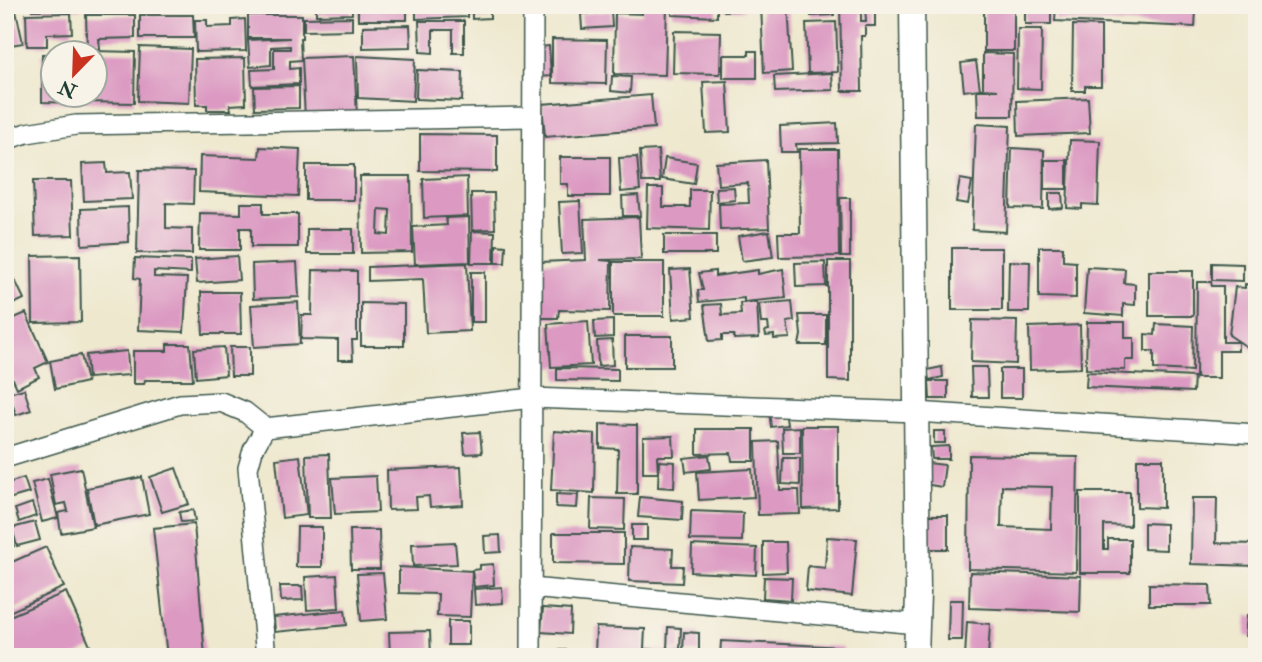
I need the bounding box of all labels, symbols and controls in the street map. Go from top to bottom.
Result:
north arrow [38,38,108,108]
text: N [54,74,81,103]

